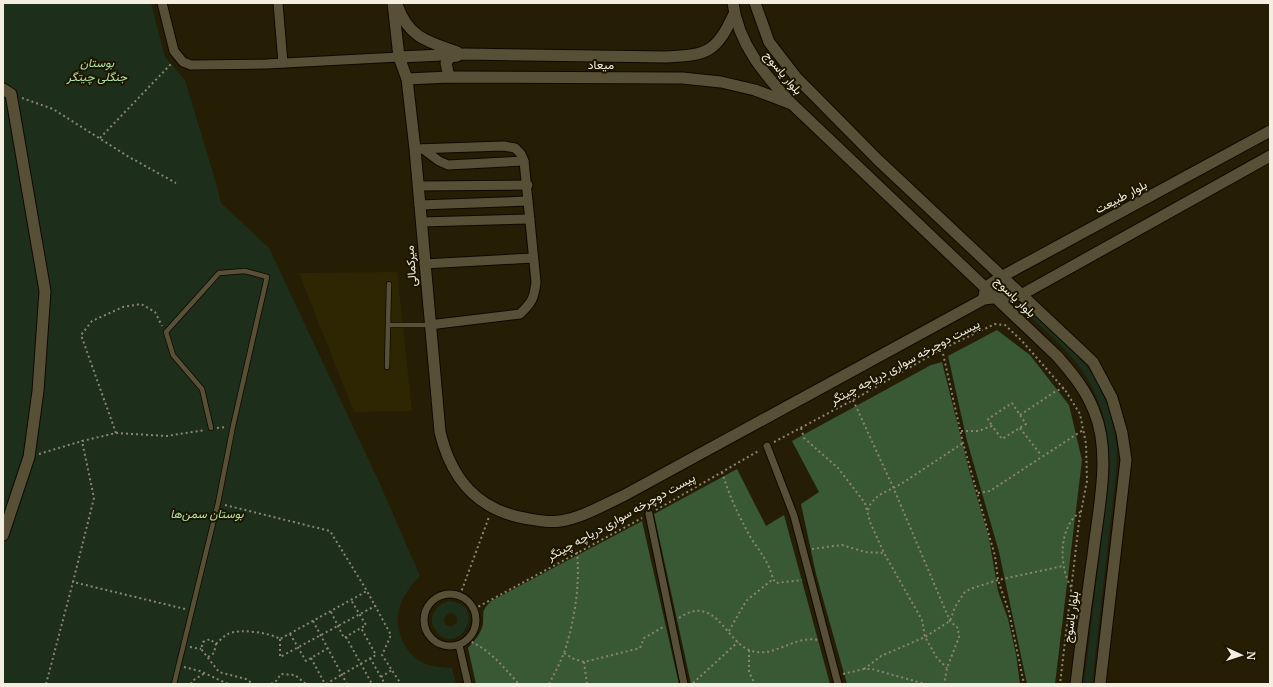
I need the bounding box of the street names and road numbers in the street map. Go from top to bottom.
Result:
street label: بلوار یاسوج [759,48,806,99]
street label: میعاد [588,57,614,72]
street label: بلوار طبیعت [1092,177,1150,217]
street label: میرکمالی [402,245,420,287]
street label: بلوار یاسوج [990,273,1039,322]
street label: پیست دوچرخه سواری دریاچه چیتگر [827,316,983,409]
street label: پیست دوچرخه سواری دریاچه چیتگر [543,469,698,565]
street label: بلوار یاسوج [1059,590,1084,644]

